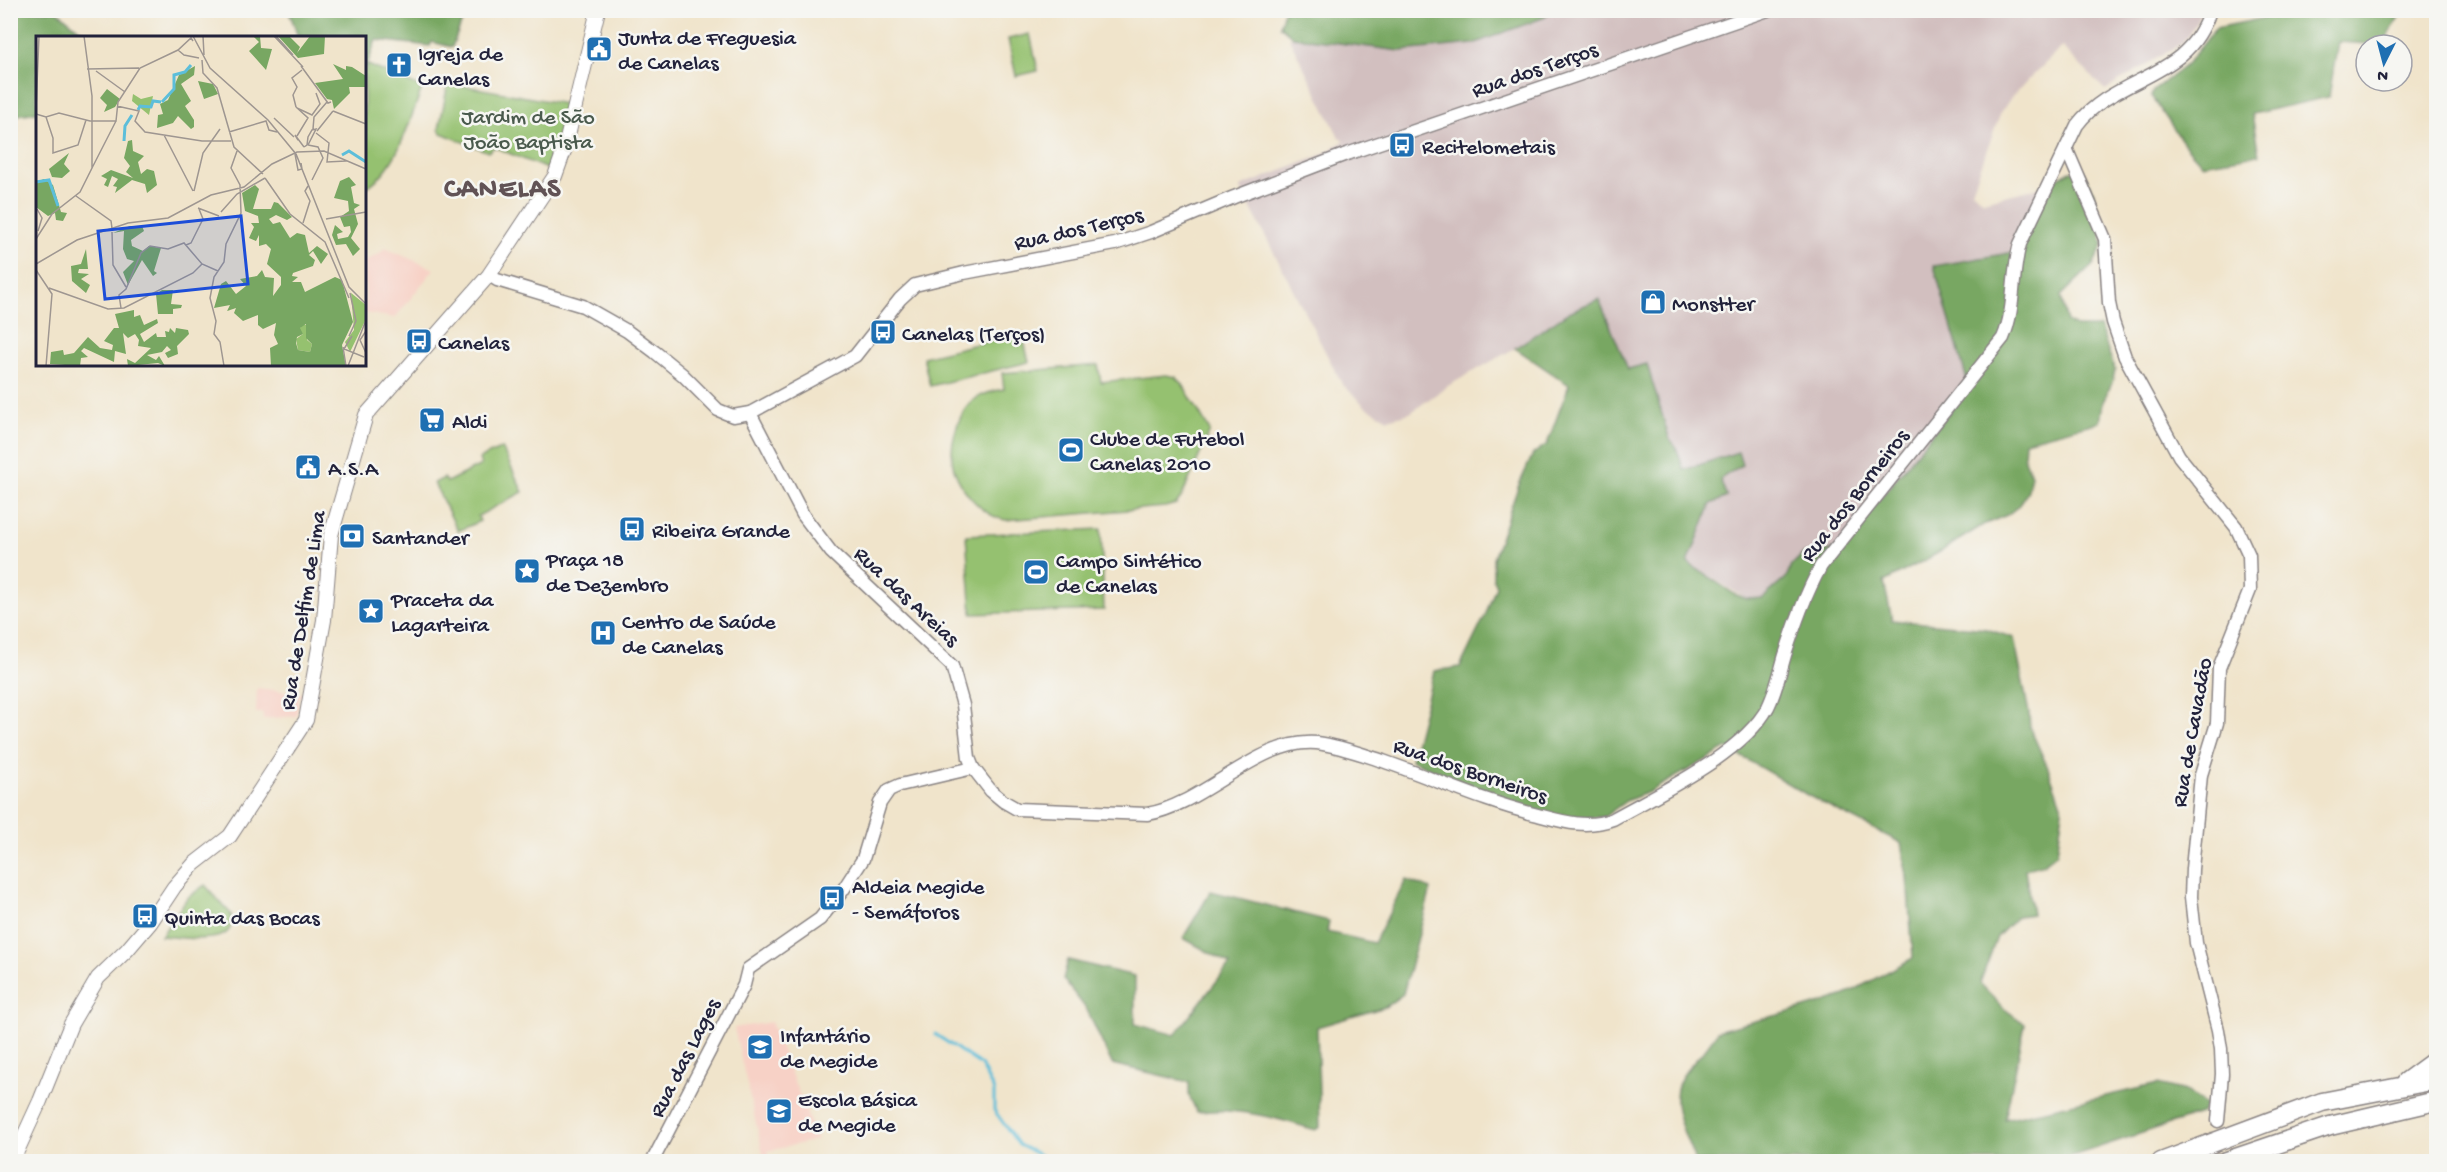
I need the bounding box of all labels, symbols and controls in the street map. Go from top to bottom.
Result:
place label: Junta de Freguesia de Canelas [618,27,797,78]
north arrow [2354,33,2414,93]
public building icon: Junta de Freguesia de Canelas [584,34,614,64]
inset map [36,36,366,366]
street label: Rua dos Terços [1469,38,1603,105]
place label: Igreja de Canelas [418,43,504,94]
church icon: Igreja de Canelas [384,50,414,80]
text: N [2376,64,2389,84]
park label: Jardim de São João Baptista [461,106,595,157]
bus stop icon: Recitelometais [1387,130,1417,160]
place label: Recitelometais [1422,136,1556,162]
district label: CANELAS [444,174,562,207]
street label: Rua dos Terços [1012,203,1147,258]
shop icon: Monstter [1638,287,1668,317]
place label: Monstter [1672,293,1757,319]
bus stop icon: Canelas (Terços) [868,317,898,347]
place label: Canelas (Terços) [902,323,1045,349]
bus stop icon: Canelas [404,326,434,356]
place label: Canelas [438,332,510,358]
supermarket icon: Aldi [417,405,447,435]
place label: Aldi [452,411,487,437]
street label: Rua dos Borneiros [1796,424,1917,568]
place label: Clube de Futebol Canelas 2010 [1090,428,1245,479]
sports icon: Clube de Futebol Canelas 2010 [1056,435,1086,465]
public building icon: A.S.A [293,452,323,482]
place label: A.S.A [328,458,379,484]
street label: Rua de Delfim de Lima [276,508,334,712]
bus stop icon: Ribeira Grande [617,514,647,544]
place label: Ribeira Grande [652,520,790,546]
bank icon: Santander [337,521,367,551]
place label: Santander [372,527,471,553]
street label: Rua das Areias [847,542,964,654]
place label: Praça 18 de Dezembro [545,549,669,600]
place label: Campo Sintético de Canelas [1056,550,1202,601]
place icon: Praça 18 de Dezembro [512,556,542,586]
sports icon: Campo Sintético de Canelas [1021,557,1051,587]
place label: Praceta da Lagarteira [390,589,494,640]
place icon: Praceta da Lagarteira [356,596,386,626]
place label: Centro de Saúde de Canelas [622,611,776,662]
hospital icon: Centro de Saúde de Canelas [588,618,618,648]
street label: Rua de Cavadão [2168,656,2220,809]
street label: Rua dos Borneiros [1389,734,1551,812]
place label: Aldeia Megide - Semáforos [852,876,985,927]
bus stop icon: Aldeia Megide - Semáforos [817,883,847,913]
bus stop icon: Quinta das Bocas [130,901,160,931]
place label: Quinta das Bocas [164,907,321,933]
street label: Rua das Lages [645,994,728,1123]
place label: Infantário de Megide [780,1025,878,1076]
school or university icon: Infantário de Megide [745,1032,775,1062]
place label: Escola Básica de Megide [798,1089,918,1140]
school or university icon: Escola Básica de Megide [764,1096,794,1126]

